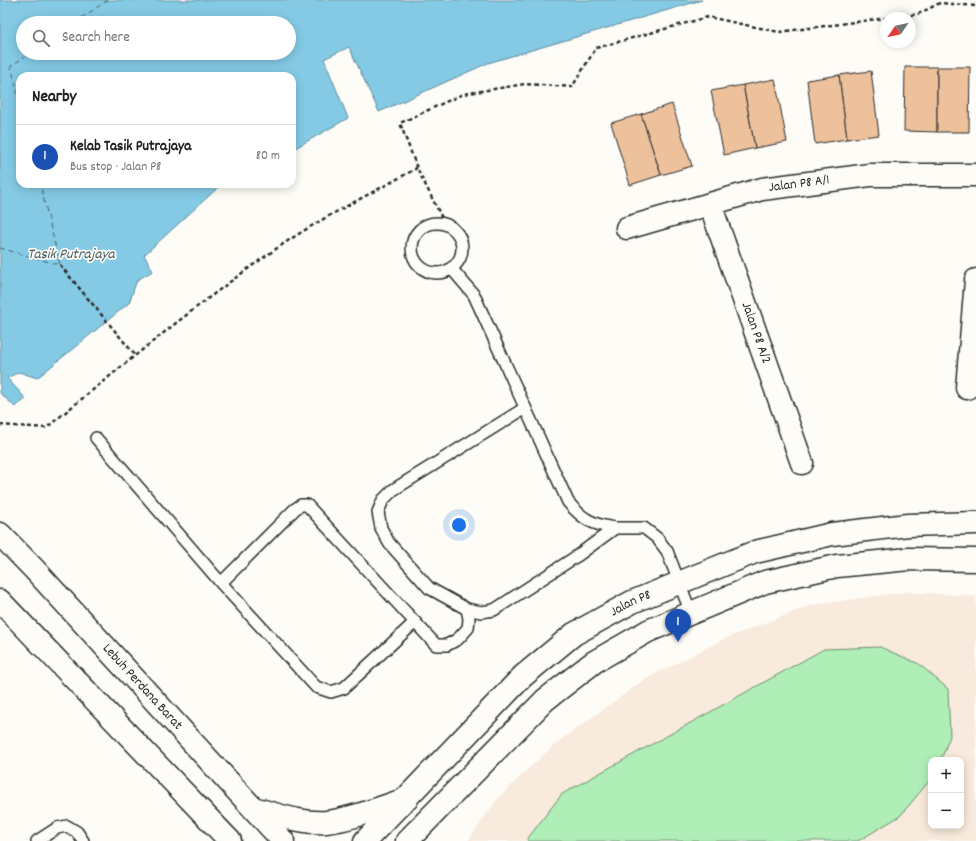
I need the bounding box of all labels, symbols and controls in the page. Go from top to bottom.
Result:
north arrow [880,12,916,48]
search box [16,16,296,60]
icon: search [30,27,52,49]
text: Search here [62,27,130,49]
text: Nearby [32,86,76,110]
text: Kelab Tasik Putrajaya [70,136,191,158]
text: 1 [44,147,46,166]
text: 80 m [256,147,280,166]
text: Bus stop · Jalan P8 [70,158,161,177]
street label: Jalan P8 A/1 [768,170,831,198]
water label: Tasik Putrajaya [27,244,116,266]
street label: Jalan P8 A/2 [736,299,776,367]
your location [449,515,469,535]
street label: Jalan P8 [607,585,655,622]
pin: 1 [665,609,691,642]
street label: Lebuh Perdana Barat [97,639,187,735]
map controls [928,757,964,829]
button: + [928,757,964,793]
button: − [928,793,964,829]

